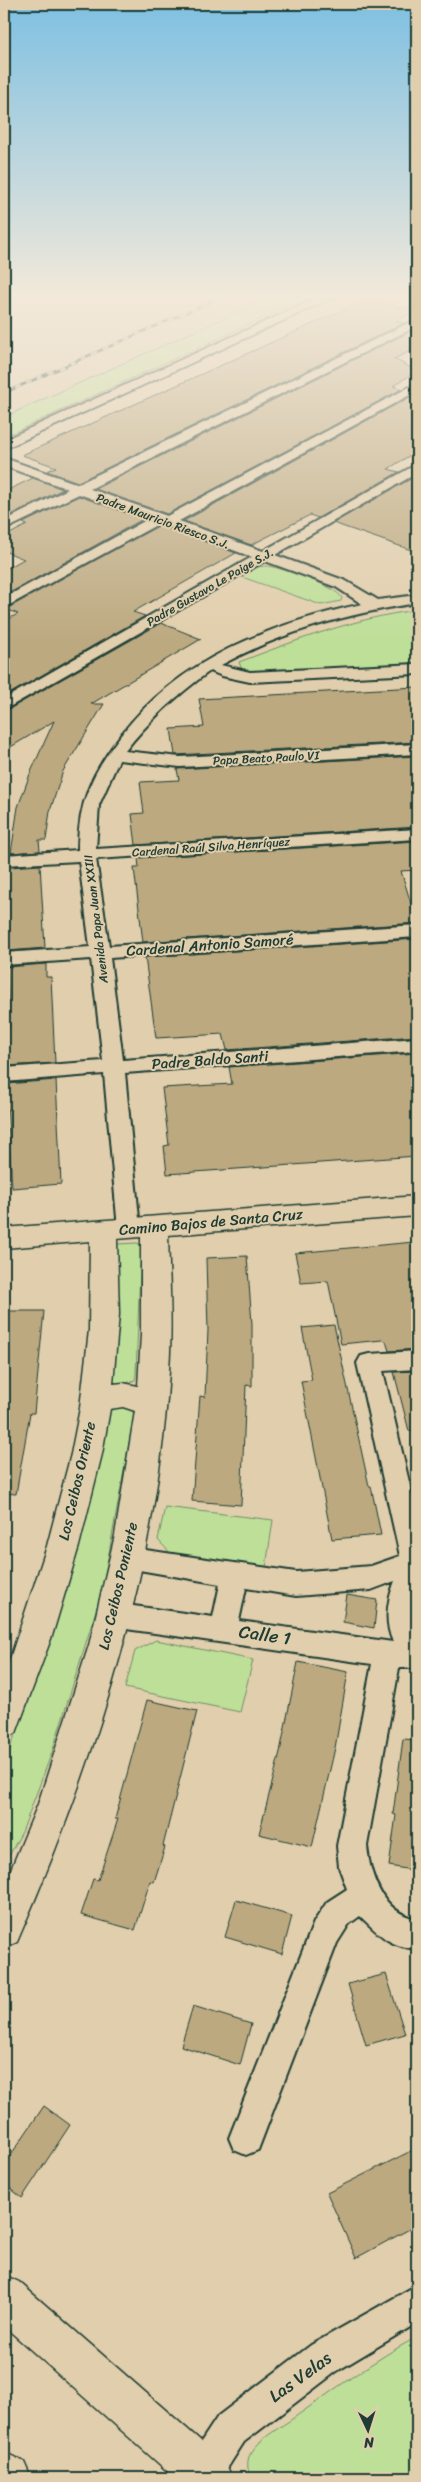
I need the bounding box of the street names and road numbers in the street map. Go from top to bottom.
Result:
street label: Padre Mauricio Riesco S.J. [93,487,233,555]
street label: Padre Gustavo Le Paige S.J. [142,542,278,632]
street label: Papa Beato Paulo VI [212,744,321,772]
street label: Cardenal Raúl Silva Henríquez [131,830,291,863]
street label: Avenida Papa Juan XXIII [77,853,115,986]
street label: Cardenal Antonio Samoré [125,926,295,964]
street label: Padre Baldo Santi [151,1043,270,1077]
street label: Camino Bajos de Santa Cruz [118,1201,305,1243]
street label: Los Ceibos Oriente [51,1419,103,1543]
street label: Los Ceibos Poniente [91,1519,145,1653]
street label: Calle 1 [237,1616,293,1655]
street label: Las Velas [262,2343,339,2411]

